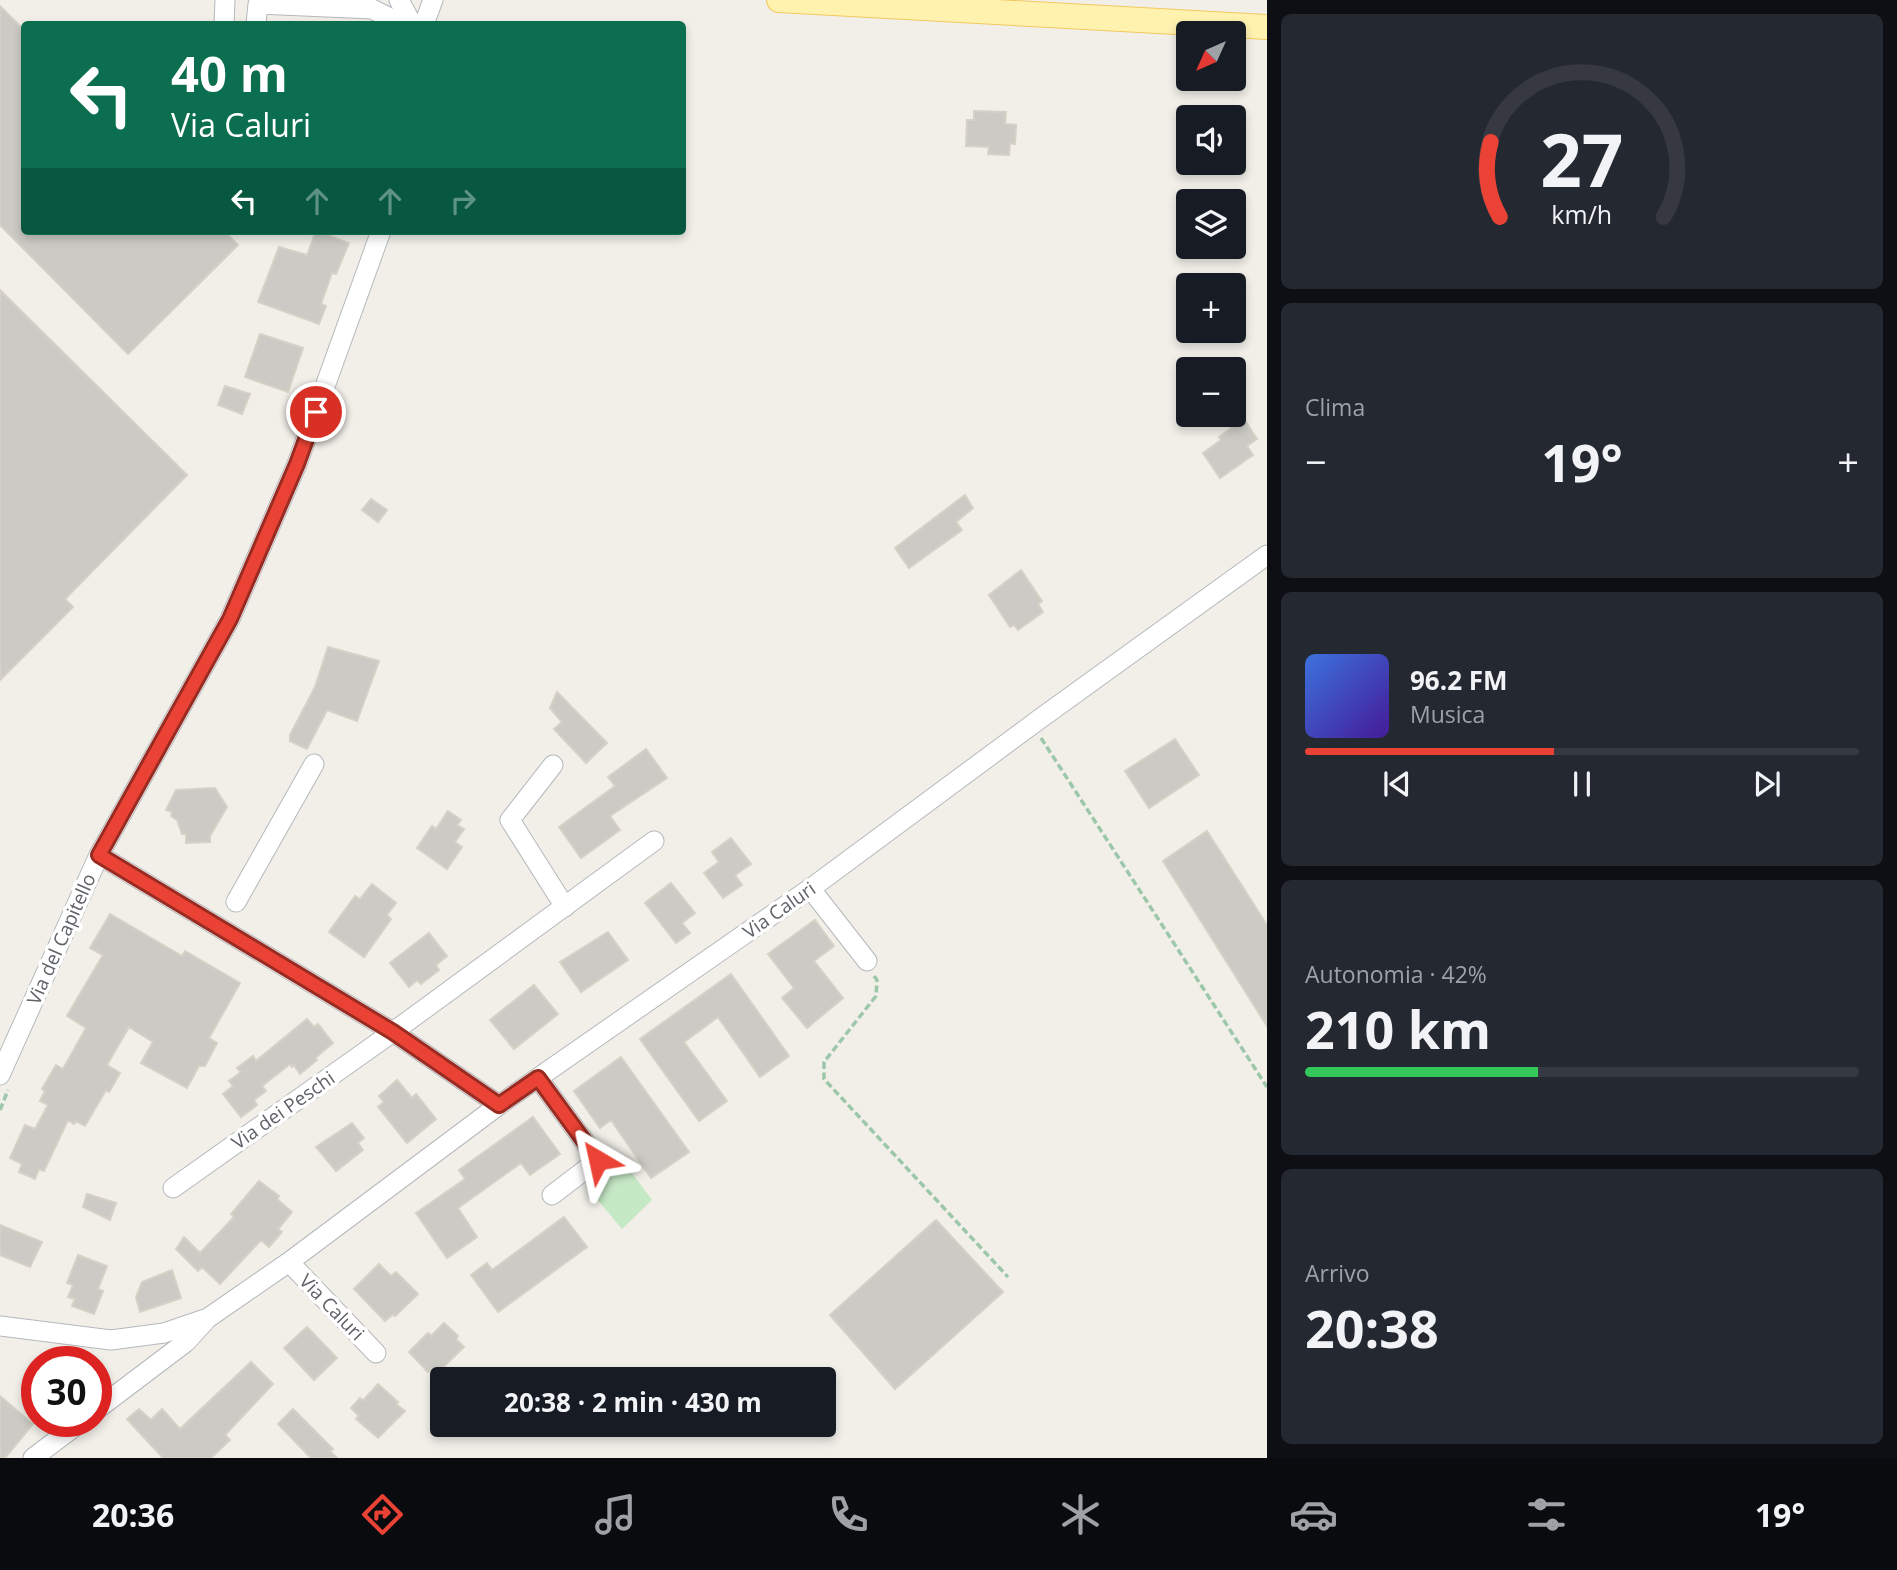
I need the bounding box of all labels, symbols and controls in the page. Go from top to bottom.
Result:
north arrow [1176,21,1246,91]
map controls [1176,21,1246,427]
text: 40 m [171,40,288,106]
icon: left [56,49,147,140]
text: Via Caluri [171,103,311,146]
button: sound [1176,105,1246,175]
text: 27 [1540,110,1624,209]
icon: left [225,182,263,220]
icon: ahead [298,182,336,220]
icon: ahead [371,182,409,220]
icon: right [444,182,482,220]
button: layers [1176,189,1246,259]
text: km/h [1552,197,1612,231]
button: + [1176,273,1246,343]
button: − [1176,357,1246,427]
pin [286,382,346,442]
text: Clima [1305,391,1365,423]
icon: arrive [297,393,335,431]
text: 19° [1541,426,1623,497]
text: − [1305,435,1327,487]
text: + [1837,435,1859,487]
text: 96.2 FM [1410,662,1508,698]
text: Musica [1410,698,1485,730]
icon: previous [1378,765,1416,803]
icon: pause [1563,765,1601,803]
icon: next [1748,765,1786,803]
street label: Via del Capitello [20,869,102,1009]
street label: Via Caluri [737,876,821,944]
text: Autonomia · 42% [1305,958,1487,990]
text: 210 km [1305,993,1491,1064]
street label: Via dei Peschi [226,1065,340,1155]
position arrow [561,1123,635,1197]
text: Arrivo [1305,1257,1369,1289]
street label: Via Caluri [294,1268,370,1346]
text: 20:38 [1305,1292,1439,1363]
speed limit sign: 30 [21,1346,112,1437]
text: 20:38 · 2 min · 430 m [504,1384,762,1420]
icon: directions [358,1490,407,1539]
icon: music [591,1490,640,1539]
icon: phone [824,1490,873,1539]
icon: climate [1056,1490,1105,1539]
icon: car [1289,1490,1338,1539]
icon: filters [1522,1490,1571,1539]
text: 20:36 [92,1493,174,1536]
text: 19° [1755,1493,1805,1536]

